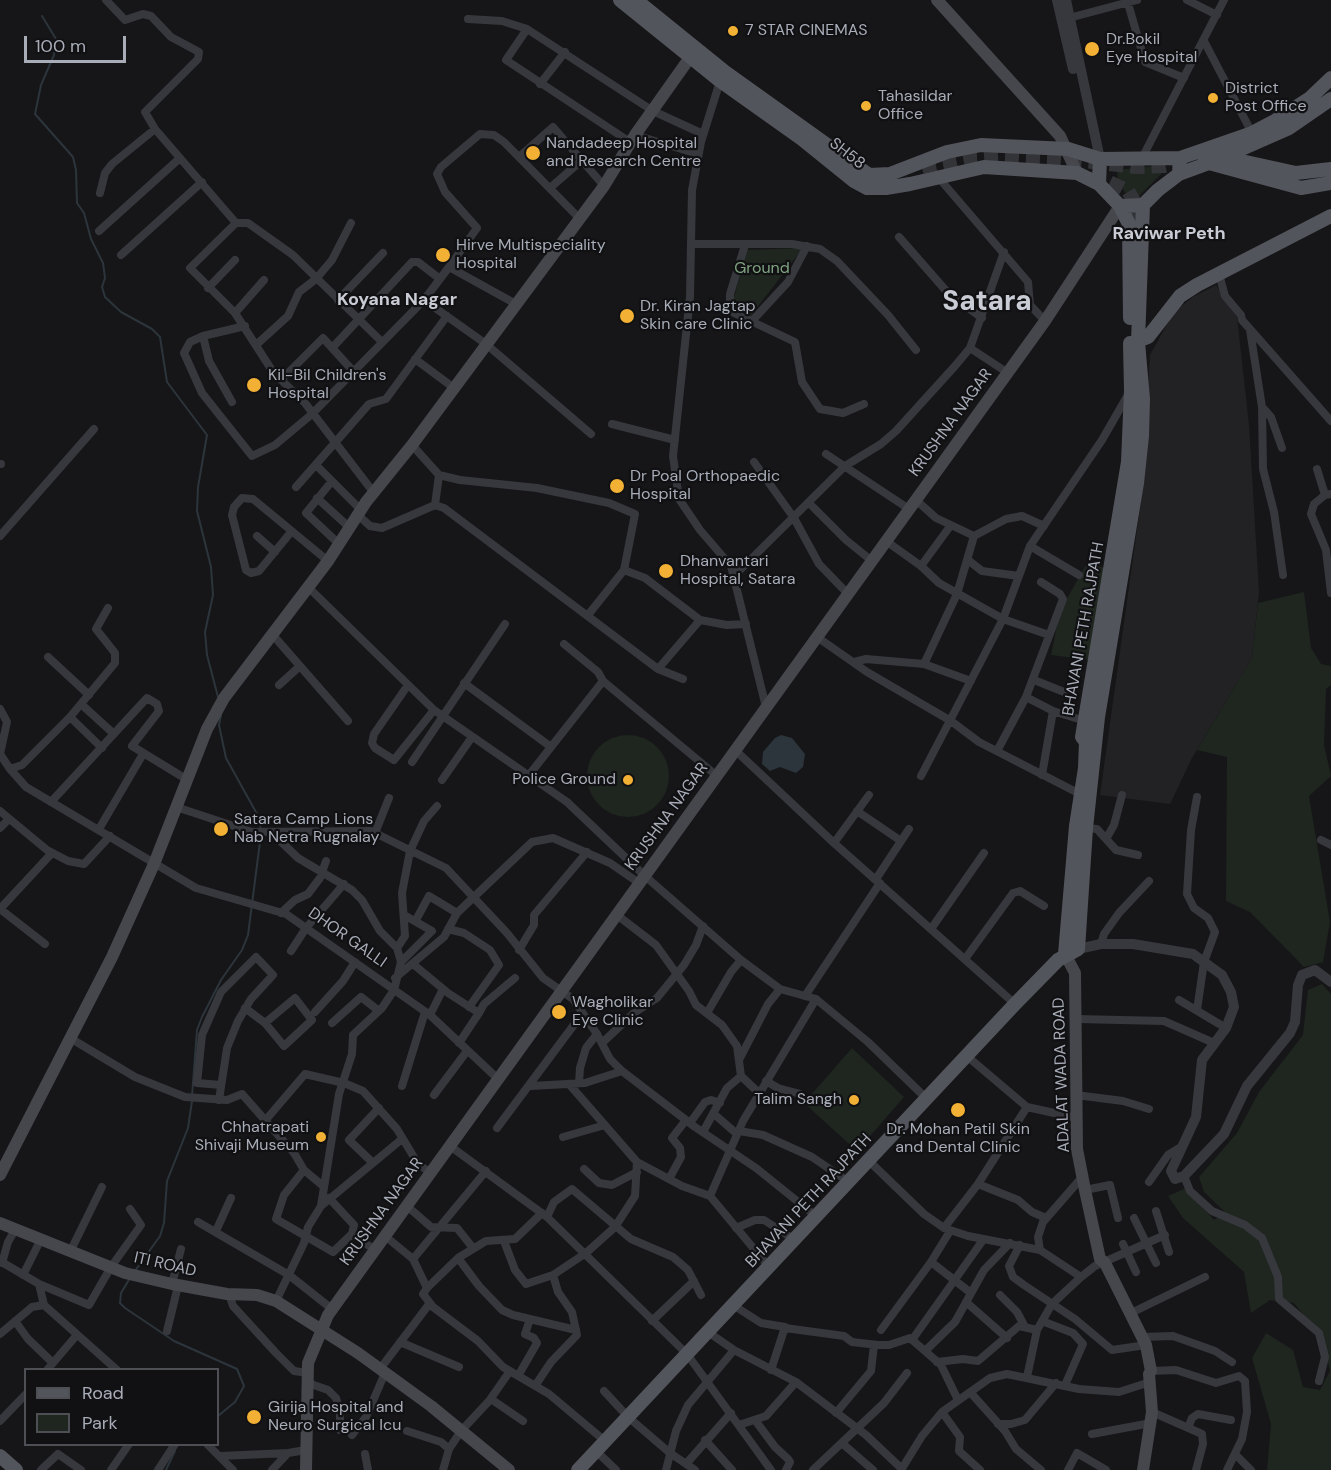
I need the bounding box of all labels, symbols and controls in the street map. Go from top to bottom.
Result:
place label: 7 STAR CINEMAS [745,21,868,41]
scale bar [27,24,129,62]
marker: 7 STAR CINEMAS [726,24,740,38]
place label: Dr.Bokil Eye Hospital [1106,30,1197,68]
text: 100 m [35,34,86,58]
marker: Dr.Bokil Eye Hospital [1083,40,1101,58]
place label: District Post Office [1225,79,1307,117]
place label: Tahasildar Office [878,87,952,125]
marker: District Post Office [1206,91,1220,105]
marker: Tahasildar Office [859,99,873,113]
place label: Nandadeep Hospital and Research Centre [546,134,701,172]
street label: SH58 [825,134,869,174]
marker: Nandadeep Hospital and Research Centre [524,144,542,162]
district label: Raviwar Peth [1112,223,1226,245]
place label: Hirve Multispeciality Hospital [456,236,606,274]
marker: Hirve Multispeciality Hospital [434,246,452,264]
park label: Ground [734,259,790,279]
district label: Satara [942,286,1032,320]
district label: Koyana Nagar [337,289,457,311]
place label: Dr. Kiran Jagtap Skin care Clinic [640,297,756,335]
marker: Dr. Kiran Jagtap Skin care Clinic [618,307,636,325]
street label: KRUSHNA NAGAR [905,365,997,481]
place label: Kil-Bil Children's Hospital [268,366,386,404]
marker: Kil-Bil Children's Hospital [245,376,263,394]
place label: Dr Poal Orthopaedic Hospital [630,467,780,505]
marker: Dr Poal Orthopaedic Hospital [608,477,626,495]
street label: BHAVANI PETH RAJPATH [1059,541,1109,717]
place label: Dhanvantari Hospital, Satara [680,552,795,590]
marker: Dhanvantari Hospital, Satara [657,562,675,580]
street label: KRUSHNA NAGAR [621,759,713,875]
place label: Police Ground [512,770,616,790]
marker: Police Ground [621,773,635,787]
place label: Satara Camp Lions Nab Netra Rugnalay [234,810,379,848]
marker: Satara Camp Lions Nab Netra Rugnalay [212,820,230,838]
street label: DHOR GALLI [304,904,390,972]
place label: Wagholikar Eye Clinic [572,993,653,1031]
street label: ADALAT WADA ROAD [1050,997,1074,1153]
marker: Wagholikar Eye Clinic [550,1003,568,1021]
place label: Talim Sangh [754,1090,842,1110]
marker: Talim Sangh [847,1093,861,1107]
marker: Dr. Mohan Patil Skin and Dental Clinic [949,1101,967,1119]
place label: Chhatrapati Shivaji Museum [195,1118,309,1156]
place label: Dr. Mohan Patil Skin and Dental Clinic [886,1120,1030,1158]
marker: Chhatrapati Shivaji Museum [314,1130,328,1144]
street label: BHAVANI PETH RAJPATH [742,1130,876,1272]
street label: KRUSHNA NAGAR [336,1154,428,1270]
street label: ITI ROAD [132,1249,198,1281]
legend [24,1368,219,1446]
text: Road [82,1381,124,1405]
place label: Girija Hospital and Neuro Surgical Icu [268,1398,404,1436]
marker: Girija Hospital and Neuro Surgical Icu [245,1408,263,1426]
text: Park [82,1411,118,1435]

